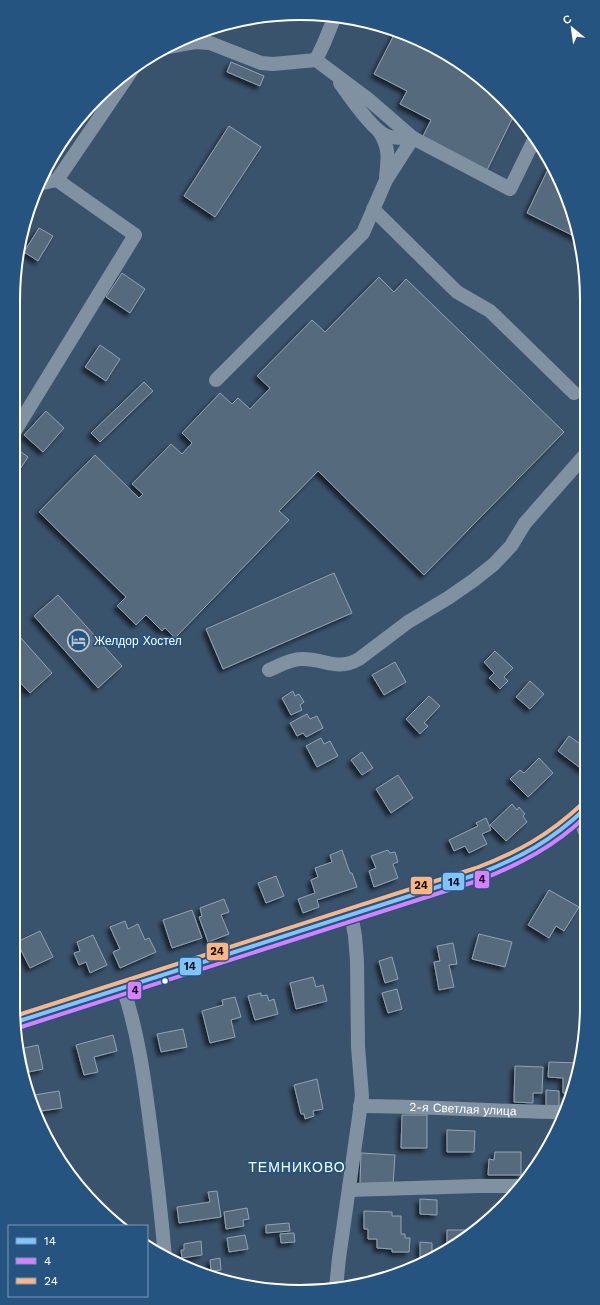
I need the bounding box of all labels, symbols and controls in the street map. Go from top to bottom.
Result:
north arrow [552,8,592,48]
text: С [561,12,574,27]
hotel icon: Желдор Хостел [65,628,91,654]
place label: Желдор Хостел [94,634,182,648]
line badge: 4 [474,870,490,889]
line badge: 14 [442,872,465,891]
text: 4 [478,873,486,886]
line badge: 24 [410,876,433,895]
text: 14 [448,876,460,889]
text: 24 [414,879,428,892]
line badge: 24 [206,942,229,961]
text: 24 [210,945,224,958]
line badge: 14 [179,957,202,976]
text: 14 [184,960,196,973]
unlabelled marker [160,976,170,986]
line badge: 4 [127,981,142,1000]
text: 4 [131,984,139,997]
street label: 2-я Светлая улица [409,1100,517,1118]
district label: ТЕМНИКОВО [248,1159,346,1175]
legend [8,1225,148,1297]
text: 14 [44,1234,56,1248]
text: 4 [44,1254,51,1268]
text: 24 [44,1274,58,1288]

